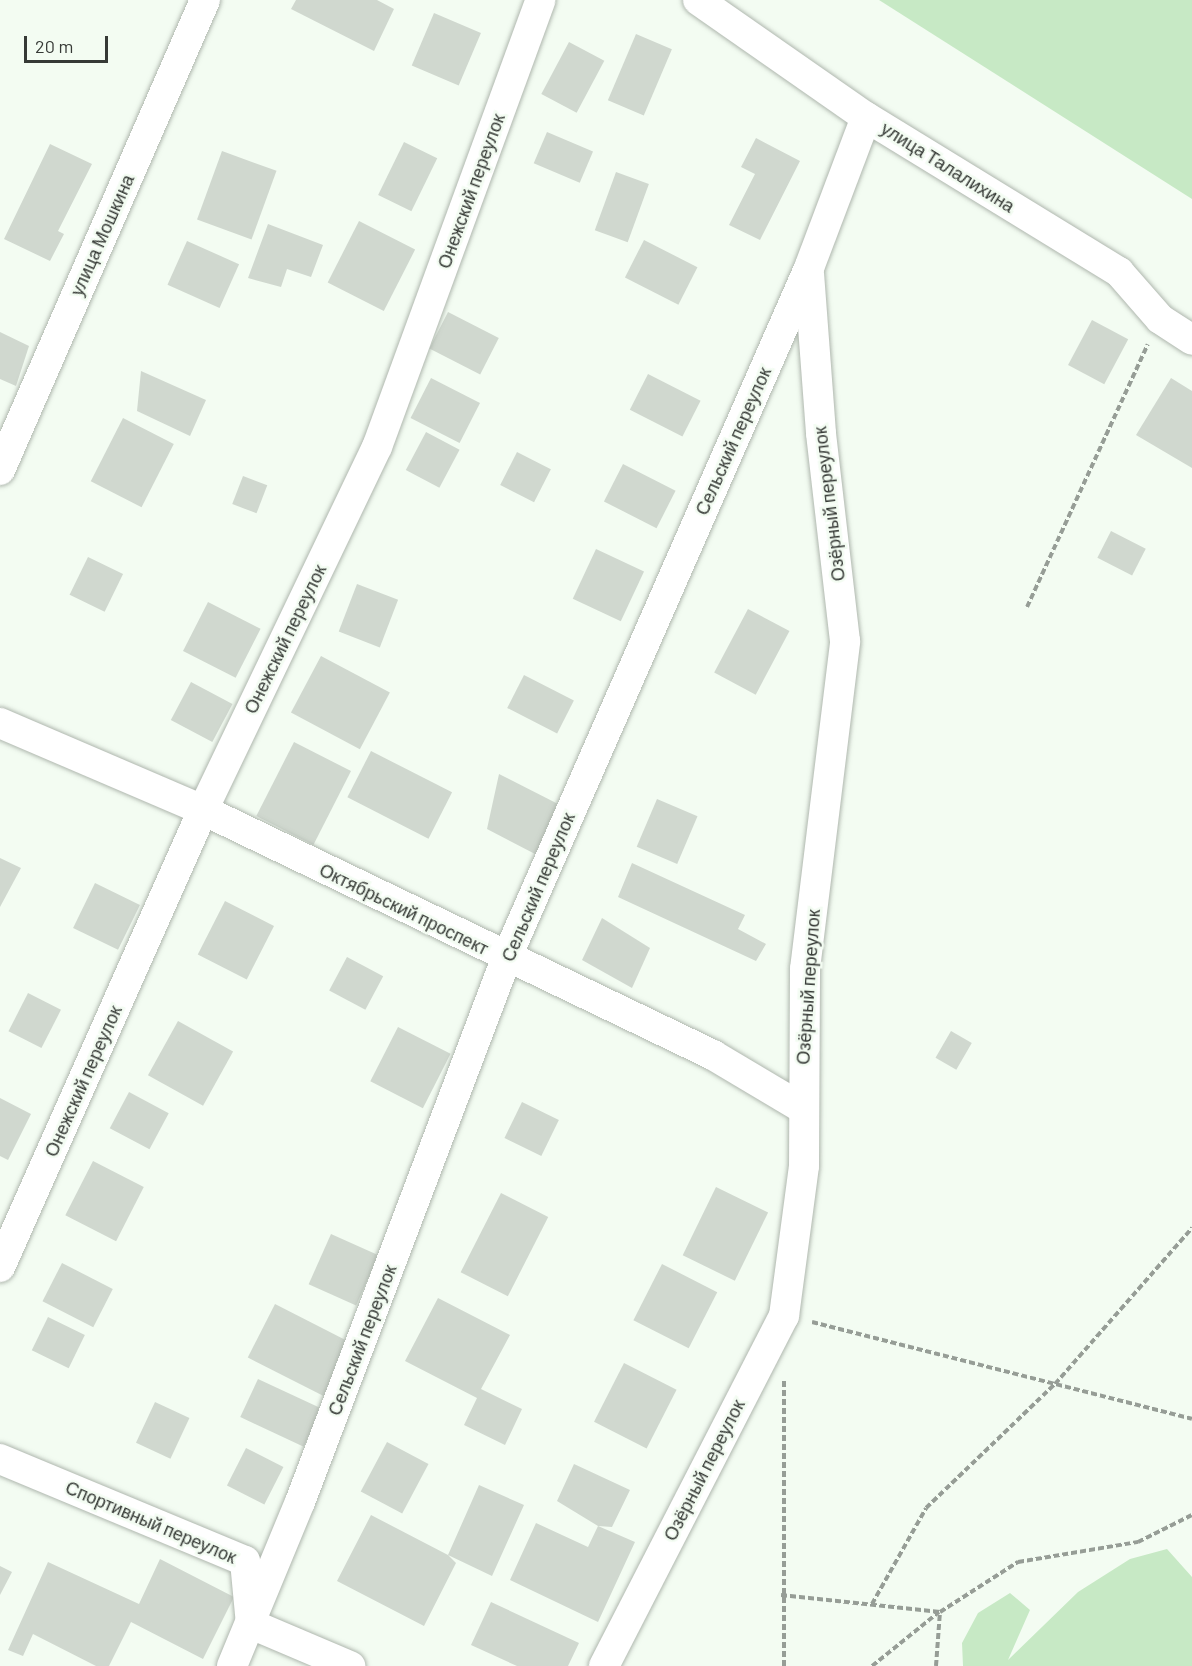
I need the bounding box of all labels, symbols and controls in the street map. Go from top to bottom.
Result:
scale bar [27,24,111,62]
text: 20 m [35,35,73,57]
street label: Онежский переулок [433,111,509,271]
street label: улица Талалихина [877,117,1019,217]
street label: улица Мошкина [66,171,138,299]
street label: Сельский переулок [691,364,775,518]
street label: Озёрный переулок [809,425,849,583]
street label: Онежский переулок [240,561,330,717]
street label: Сельский переулок [497,809,579,965]
street label: Октябрьский проспект [316,859,492,959]
street label: Озёрный переулок [792,909,824,1065]
street label: Онежский переулок [40,1002,126,1160]
street label: Сельский переулок [323,1262,401,1418]
street label: Озёрный переулок [659,1396,749,1544]
street label: Спортивный переулок [62,1476,240,1568]

